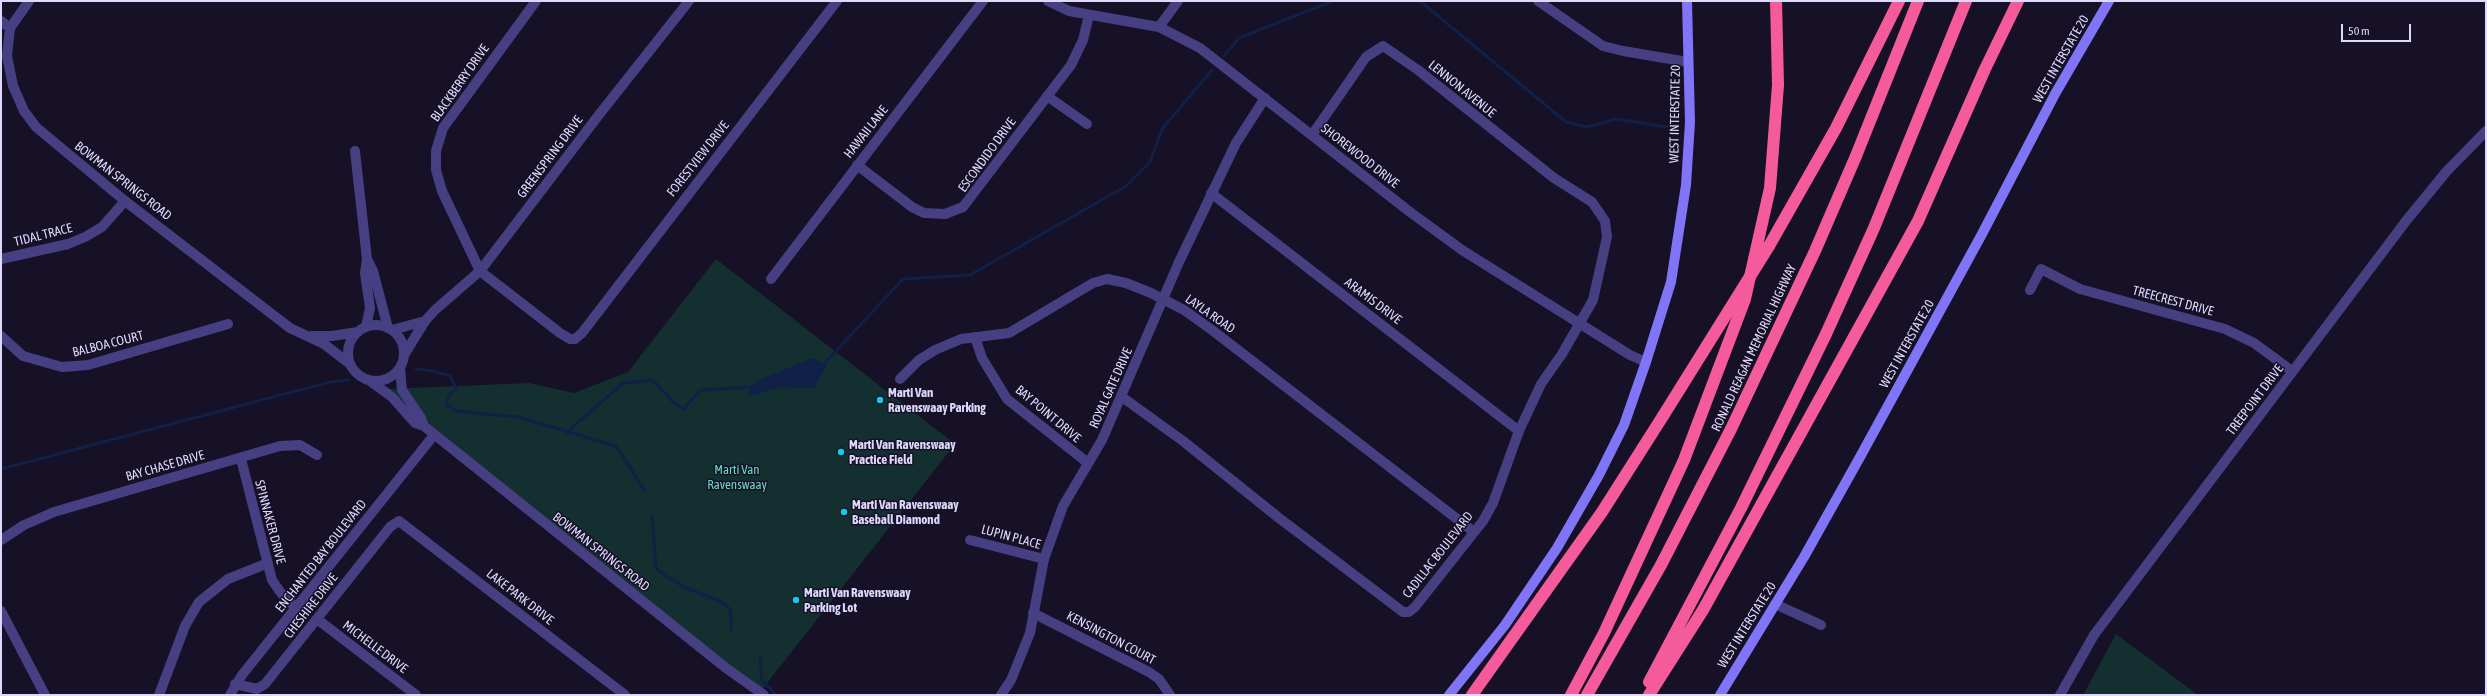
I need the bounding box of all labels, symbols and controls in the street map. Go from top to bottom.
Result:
street label: WEST INTERSTATE 20 [2030,12,2092,106]
scale bar [2343,16,2413,42]
text: 50 m [2348,24,2370,38]
street label: BLACKBERRY DRIVE [428,41,492,125]
street label: LENNON AVENUE [1425,57,1499,121]
street label: WEST INTERSTATE 20 [1666,65,1684,163]
street label: HAWAII LANE [841,103,891,161]
street label: GREENSPRING DRIVE [514,113,586,201]
street label: ESCONDIDO DRIVE [955,115,1019,195]
street label: FORESTVIEW DRIVE [664,118,732,200]
street label: SHOREWOOD DRIVE [1318,121,1402,191]
street label: BOWMAN SPRINGS ROAD [71,138,175,224]
street label: TIDAL TRACE [12,220,74,250]
street label: RONALD REAGAN MEMORIAL HIGHWAY [1708,262,1800,434]
street label: ARAMIS DRIVE [1341,274,1405,328]
street label: TREECREST DRIVE [2131,283,2215,319]
street label: LAYLA ROAD [1182,291,1238,337]
street label: WEST INTERSTATE 20 [1876,297,1938,391]
street label: BALBOA COURT [71,328,145,360]
street label: ROYAL GATE DRIVE [1086,345,1136,431]
street label: TREEPOINT DRIVE [2223,361,2287,439]
street label: BAY POINT DRIVE [1012,382,1084,446]
place label: Marti Van Ravenswaay Parking [888,385,986,416]
marker: Marti Van Ravenswaay Parking [875,395,885,405]
place label: Marti Van Ravenswaay Practice Field [849,437,956,468]
street label: BAY CHASE DRIVE [124,447,206,485]
marker: Marti Van Ravenswaay Practice Field [836,447,846,457]
park label: Marti Van Ravenswaay [707,462,767,493]
street label: SPINNAKER DRIVE [251,478,289,566]
street label: ENCHANTED BAY BOULEVARD [272,497,370,615]
place label: Marti Van Ravenswaay Baseball Diamond [852,497,959,528]
marker: Marti Van Ravenswaay Baseball Diamond [839,507,849,517]
street label: BOWMAN SPRINGS ROAD [549,509,653,595]
street label: CADILLAC BOULEVARD [1399,509,1477,601]
street label: LUPIN PLACE [980,522,1042,552]
street label: LAKE PARK DRIVE [483,566,557,628]
street label: CHESHIRE DRIVE [281,570,341,642]
street label: WEST INTERSTATE 20 [1714,579,1780,671]
place label: Marti Van Ravenswaay Parking Lot [804,585,911,616]
marker: Marti Van Ravenswaay Parking Lot [791,595,801,605]
street label: KENSINGTON COURT [1064,608,1158,668]
street label: MICHELLE DRIVE [339,617,411,677]

